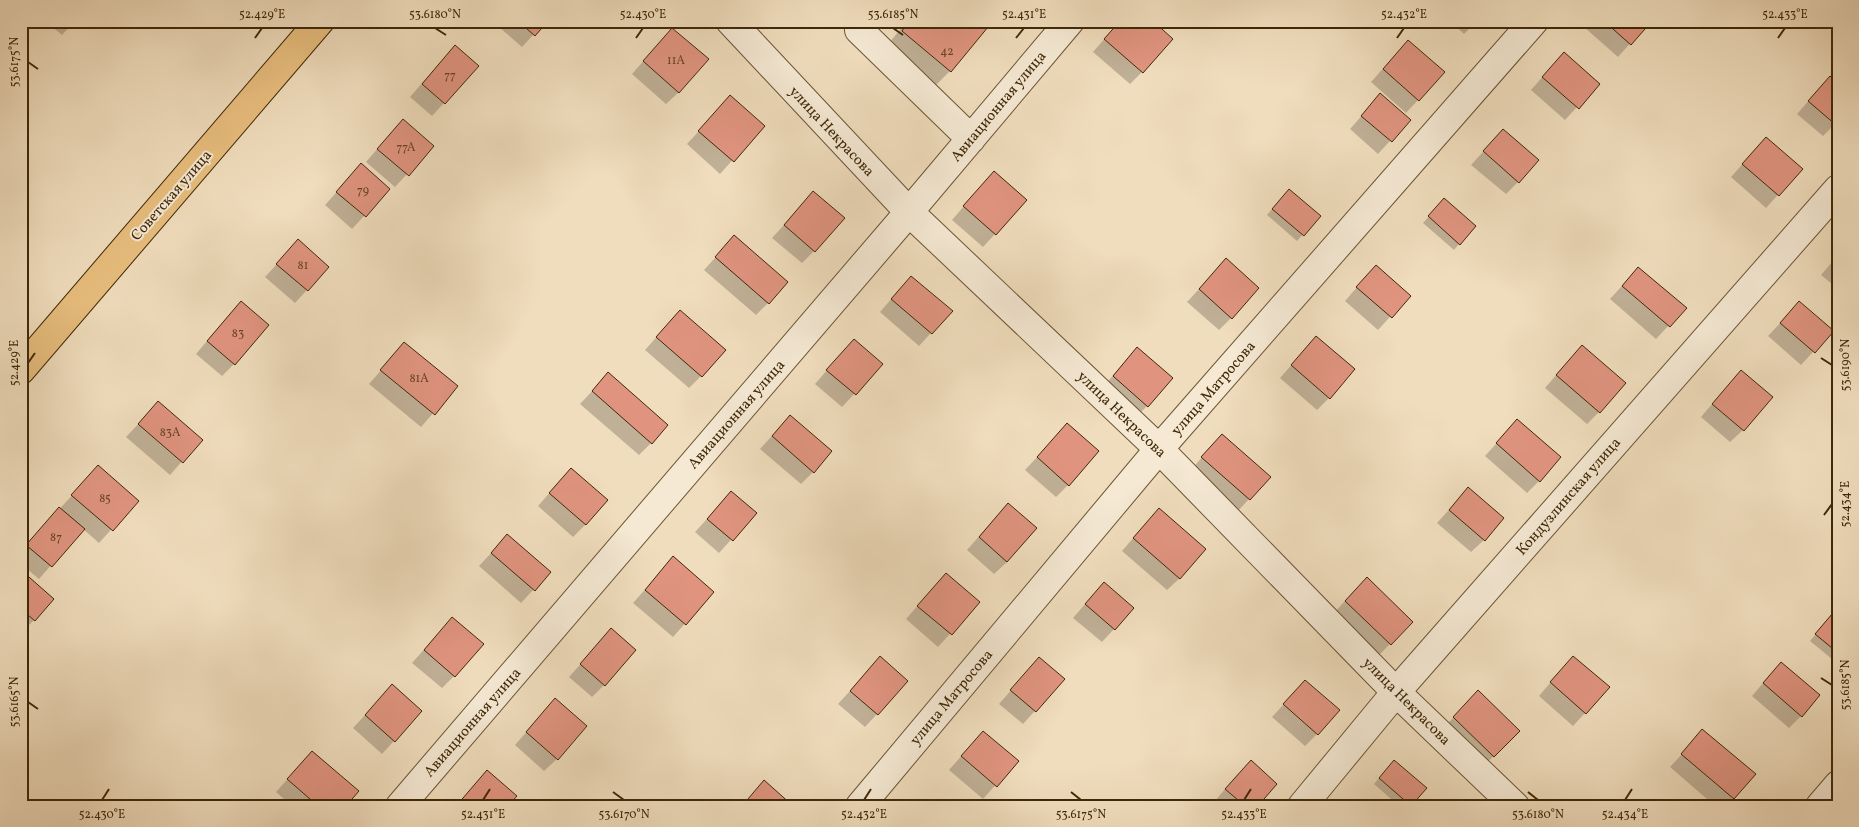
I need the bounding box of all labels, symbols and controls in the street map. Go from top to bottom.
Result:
text: 52.429°E [239,7,285,23]
text: 53.6180°N [409,7,461,23]
text: 52.430°E [620,7,666,23]
text: 53.6185°N [868,7,918,23]
text: 52.431°E [1002,7,1046,23]
text: 52.432°E [1381,7,1427,23]
text: 52.433°E [1762,7,1808,23]
text: 53.6175°N [7,37,23,87]
house number: 42 [940,44,954,60]
street label: Авиационная улица [946,47,1052,167]
house number: 11А [667,53,685,69]
house number: 77 [444,68,456,84]
street label: улица Некрасова [783,82,878,182]
house number: 77А [397,140,416,156]
street label: Советская улица [127,146,218,246]
house number: 79 [357,183,369,199]
house number: 81 [298,258,308,274]
house number: 83 [232,326,244,342]
street label: улица Матросова [1167,337,1261,441]
text: 53.6190°N [1838,339,1854,391]
text: 52.429°E [7,340,23,386]
street label: Авиационная улица [684,356,791,474]
street label: улица Некрасова [1072,367,1170,463]
house number: 81А [409,371,429,387]
house number: 83А [160,425,181,441]
street label: Кондузлинская улица [1512,433,1626,561]
text: 52.434°E [1838,481,1854,527]
house number: 85 [99,491,111,507]
house number: 87 [50,530,62,546]
street label: улица Матросова [906,645,999,750]
street label: улица Некрасова [1357,653,1455,751]
text: 53.6185°N [1838,660,1854,710]
street label: Авиационная улица [420,664,527,782]
text: 53.6165°N [7,677,23,727]
text: 52.430°E [79,807,125,823]
text: 52.431°E [461,807,505,823]
text: 53.6170°N [598,807,650,823]
text: 52.432°E [841,807,887,823]
text: 53.6175°N [1056,807,1106,823]
text: 52.433°E [1221,807,1267,823]
text: 53.6180°N [1512,807,1564,823]
text: 52.434°E [1602,807,1648,823]

